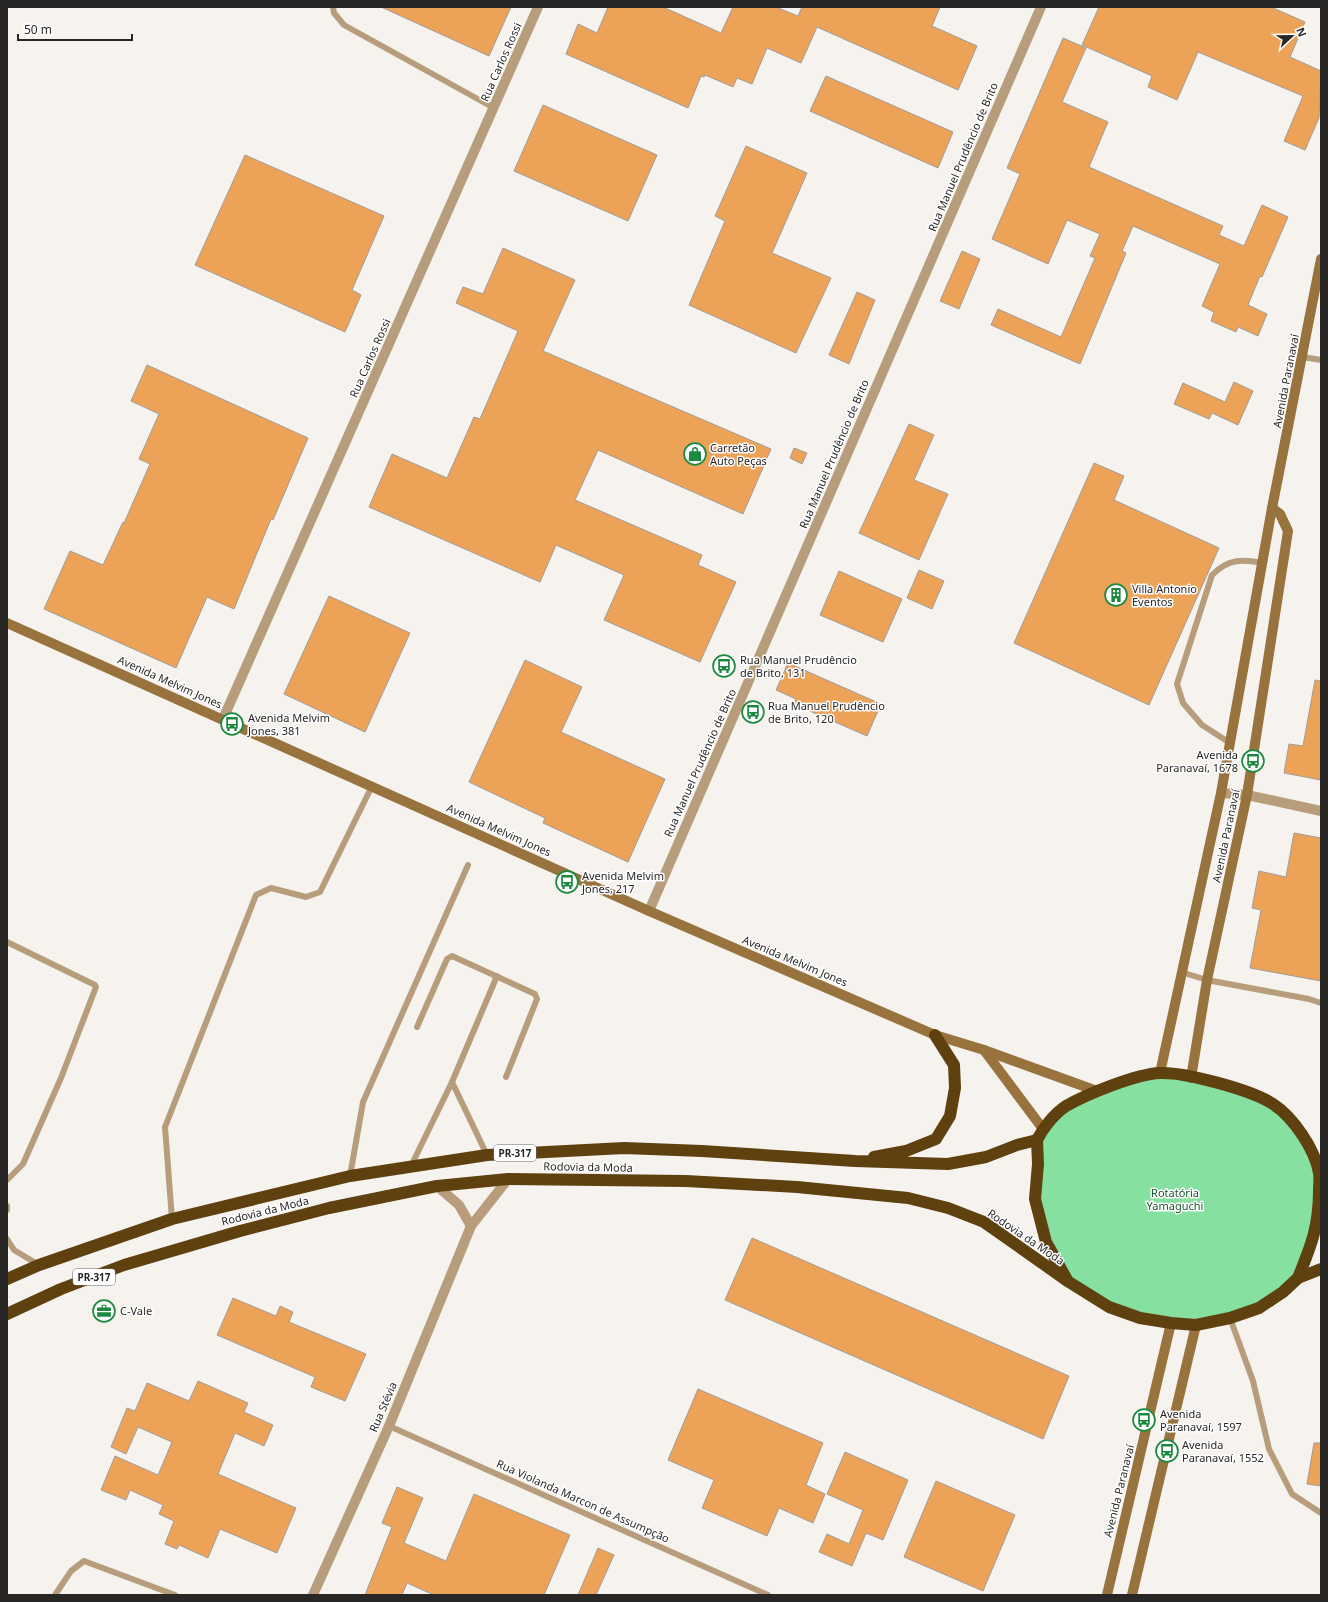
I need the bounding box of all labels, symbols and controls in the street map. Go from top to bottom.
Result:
scale bar [18,16,132,42]
north arrow [1272,16,1312,56]
street label: Rua Carlos Rossi [476,20,525,104]
text: 50 m [24,21,52,38]
text: N [1293,25,1310,39]
street label: Rua Manuel Prudêncio de Brito [924,80,1001,234]
street label: Rua Carlos Rossi [345,316,394,400]
street label: Avenida Paranavaí [1269,332,1302,429]
street label: Rua Manuel Prudêncio de Brito [795,377,872,531]
place label: Carretão Auto Peças [710,440,767,468]
shop icon: Carretão Auto Peças [682,441,708,467]
place label: Villa Antonio Eventos [1132,581,1197,609]
building icon: Villa Antonio Eventos [1103,582,1129,608]
street label: Avenida Melvim Jones [116,652,225,711]
place label: Rua Manuel Prudêncio de Brito, 131 [740,652,857,680]
bus stop icon: Rua Manuel Prudêncio de Brito, 131 [711,653,737,679]
street label: Rua Manuel Prudêncio de Brito [660,686,739,839]
place label: Rua Manuel Prudêncio de Brito, 120 [768,698,885,726]
bus stop icon: Rua Manuel Prudêncio de Brito, 120 [740,699,766,725]
place label: Avenida Melvim Jones, 381 [247,710,330,738]
bus stop icon: Avenida Melvim Jones, 381 [219,711,245,737]
place label: Avenida Paranavaí, 1678 [1156,747,1238,775]
bus stop icon: Avenida Paranavaí, 1678 [1240,748,1266,774]
street label: Avenida Paranavaí [1208,787,1243,884]
street label: Avenida Melvim Jones [445,800,554,859]
place label: Avenida Melvim Jones, 217 [581,868,664,896]
bus stop icon: Avenida Melvim Jones, 217 [554,869,580,895]
street label: Avenida Melvim Jones [740,932,850,989]
road number: PR-317 [494,1145,536,1161]
street label: Rodovia da Moda [543,1158,633,1175]
park label: Rotatória Yamaguchi [1147,1185,1203,1213]
street label: Rodovia da Moda [220,1192,310,1229]
street label: Rodovia da Moda [985,1205,1068,1268]
road number: PR-317 [73,1269,115,1285]
office icon: C-Vale [91,1298,117,1324]
place label: C-Vale [120,1303,152,1318]
street label: Rua Stévia [365,1379,400,1434]
place label: Avenida Paranavaí, 1597 [1160,1406,1242,1434]
bus stop icon: Avenida Paranavaí, 1597 [1131,1407,1157,1433]
place label: Avenida Paranavaí, 1552 [1182,1437,1264,1465]
bus stop icon: Avenida Paranavaí, 1552 [1154,1438,1180,1464]
street label: Avenida Paranavaí [1100,1442,1138,1539]
street label: Rua Violanda Marcon de Assumpção [494,1456,672,1546]

